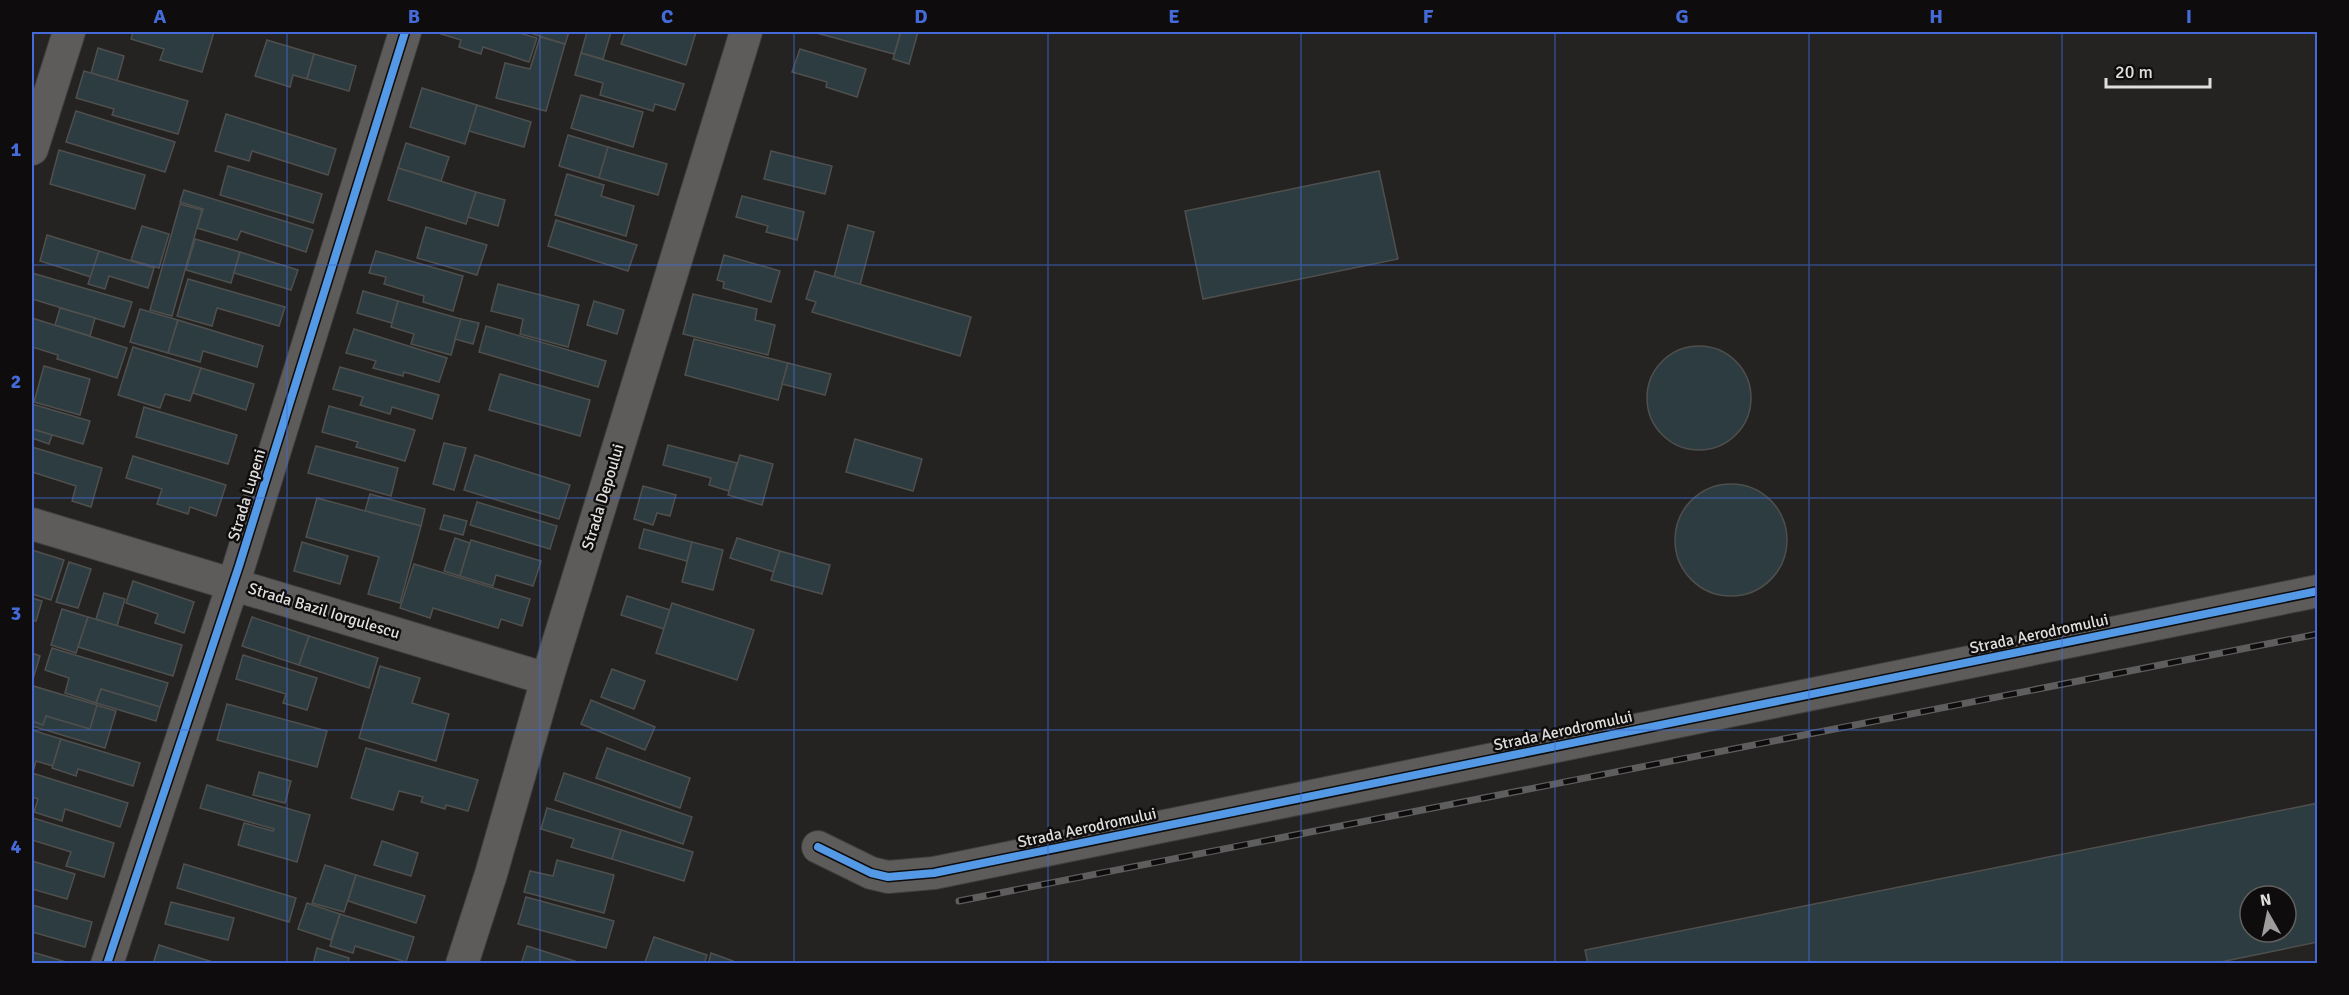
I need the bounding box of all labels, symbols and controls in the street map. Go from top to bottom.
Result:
text: A [154,4,167,29]
text: B [408,4,420,29]
text: C [661,4,673,29]
text: D [914,4,928,29]
text: E [1168,4,1180,29]
text: F [1423,4,1434,29]
text: G [1675,4,1689,29]
text: H [1929,4,1943,29]
text: I [2186,4,2192,29]
scale bar [2106,51,2210,89]
text: 20 m [2115,61,2153,83]
text: 1 [11,137,22,162]
text: 2 [11,369,21,394]
street label: Strada Depoului [577,442,629,552]
street label: Strada Lupeni [224,447,270,543]
street label: Strada Bazil Iorgulescu [246,578,402,644]
text: 3 [11,601,21,626]
street label: Strada Aerodromului [1968,610,2110,658]
street label: Strada Aerodromului [1492,707,1634,755]
street label: Strada Aerodromului [1016,804,1158,852]
text: 4 [11,834,22,859]
north arrow [2238,884,2298,944]
text: N [2259,889,2273,911]

